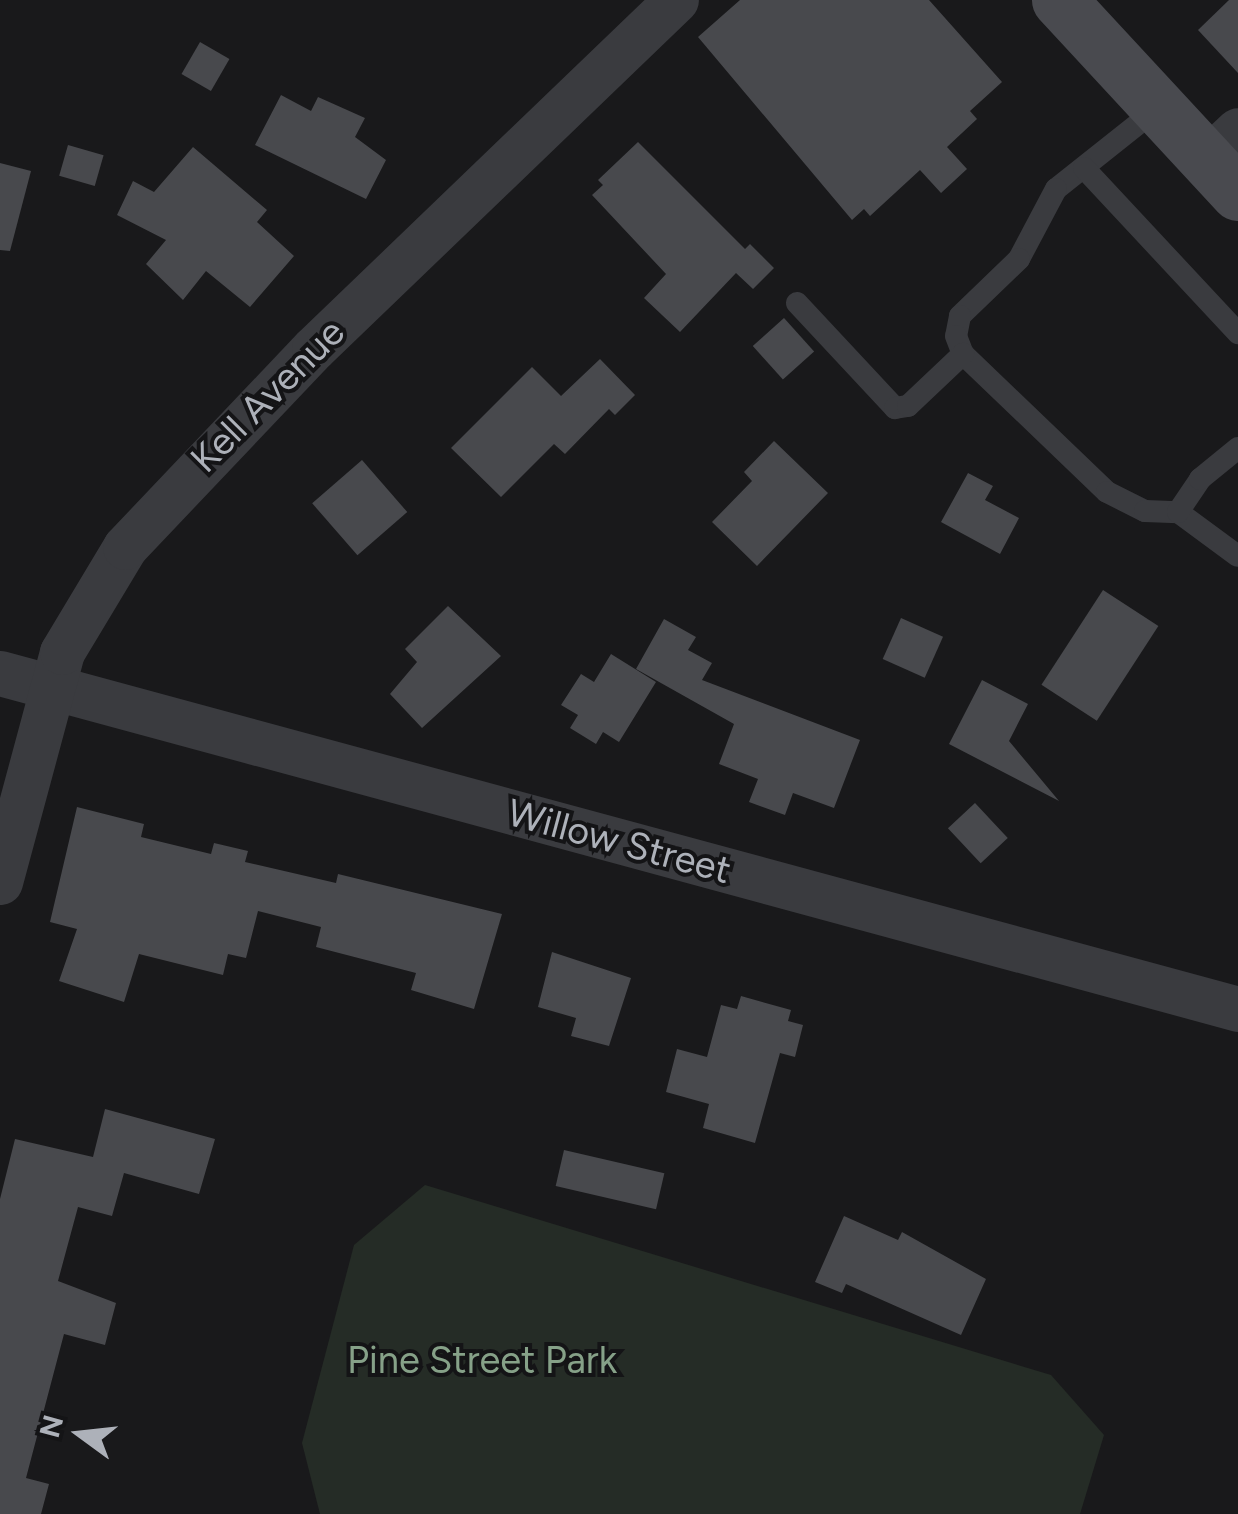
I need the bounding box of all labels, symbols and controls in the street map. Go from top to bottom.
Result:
street label: Kell Avenue [182,310,354,482]
street label: Willow Street [502,790,736,894]
park label: Pine Street Park [347,1338,617,1384]
north arrow [30,1384,130,1484]
text: N [32,1411,70,1441]

